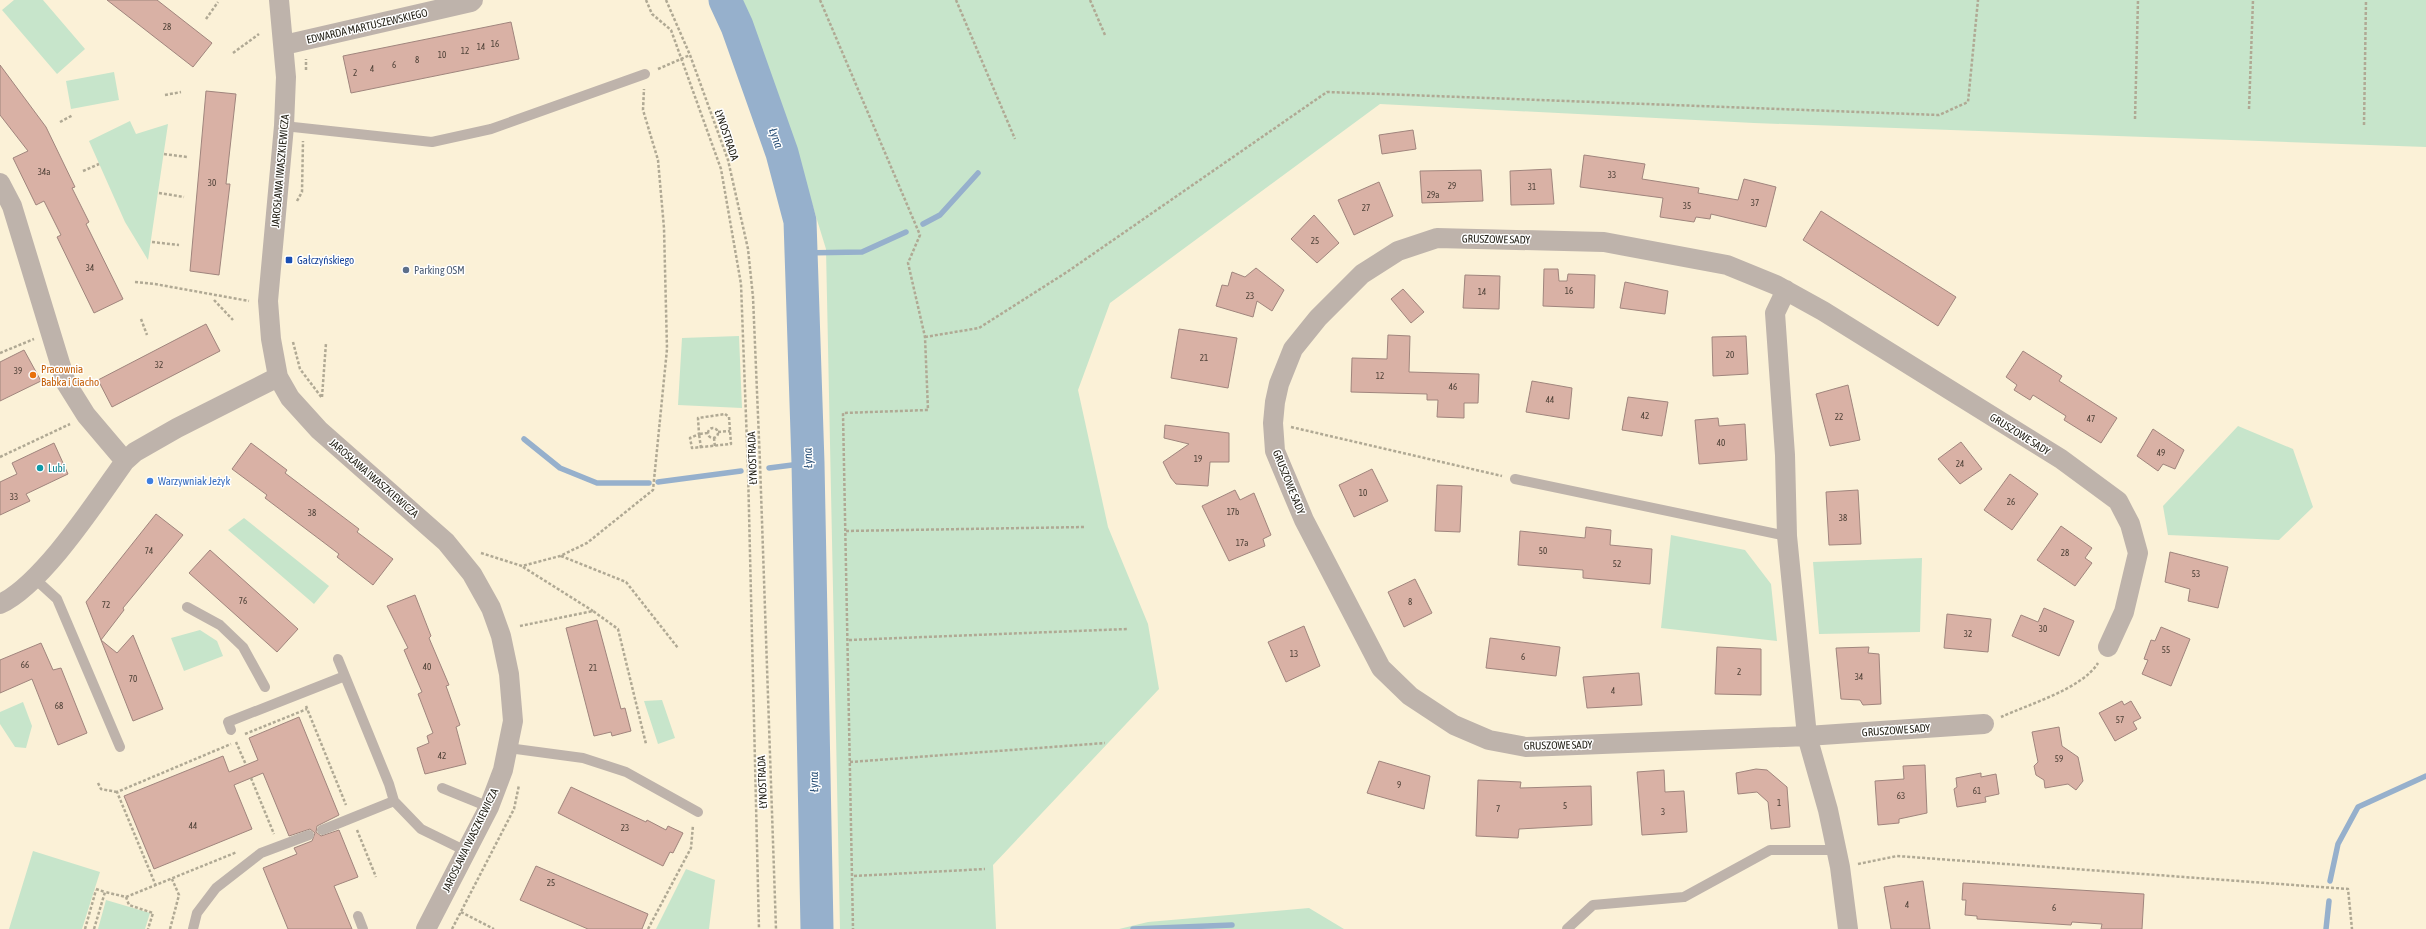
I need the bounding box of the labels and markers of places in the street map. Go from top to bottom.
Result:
place label: Gałczyńskiego [297,254,354,266]
marker: Gałczyńskiego [284,255,294,265]
place label: Parking OSM [414,264,465,276]
marker: Parking OSM [401,265,411,275]
place label: Pracownia Babka i Ciacho [41,363,99,388]
marker: Pracownia Babka i Ciacho [28,370,38,380]
place label: Lubi [48,462,65,474]
marker: Lubi [35,463,45,473]
place label: Warzywniak Jeżyk [158,475,230,487]
marker: Warzywniak Jeżyk [145,476,155,486]

